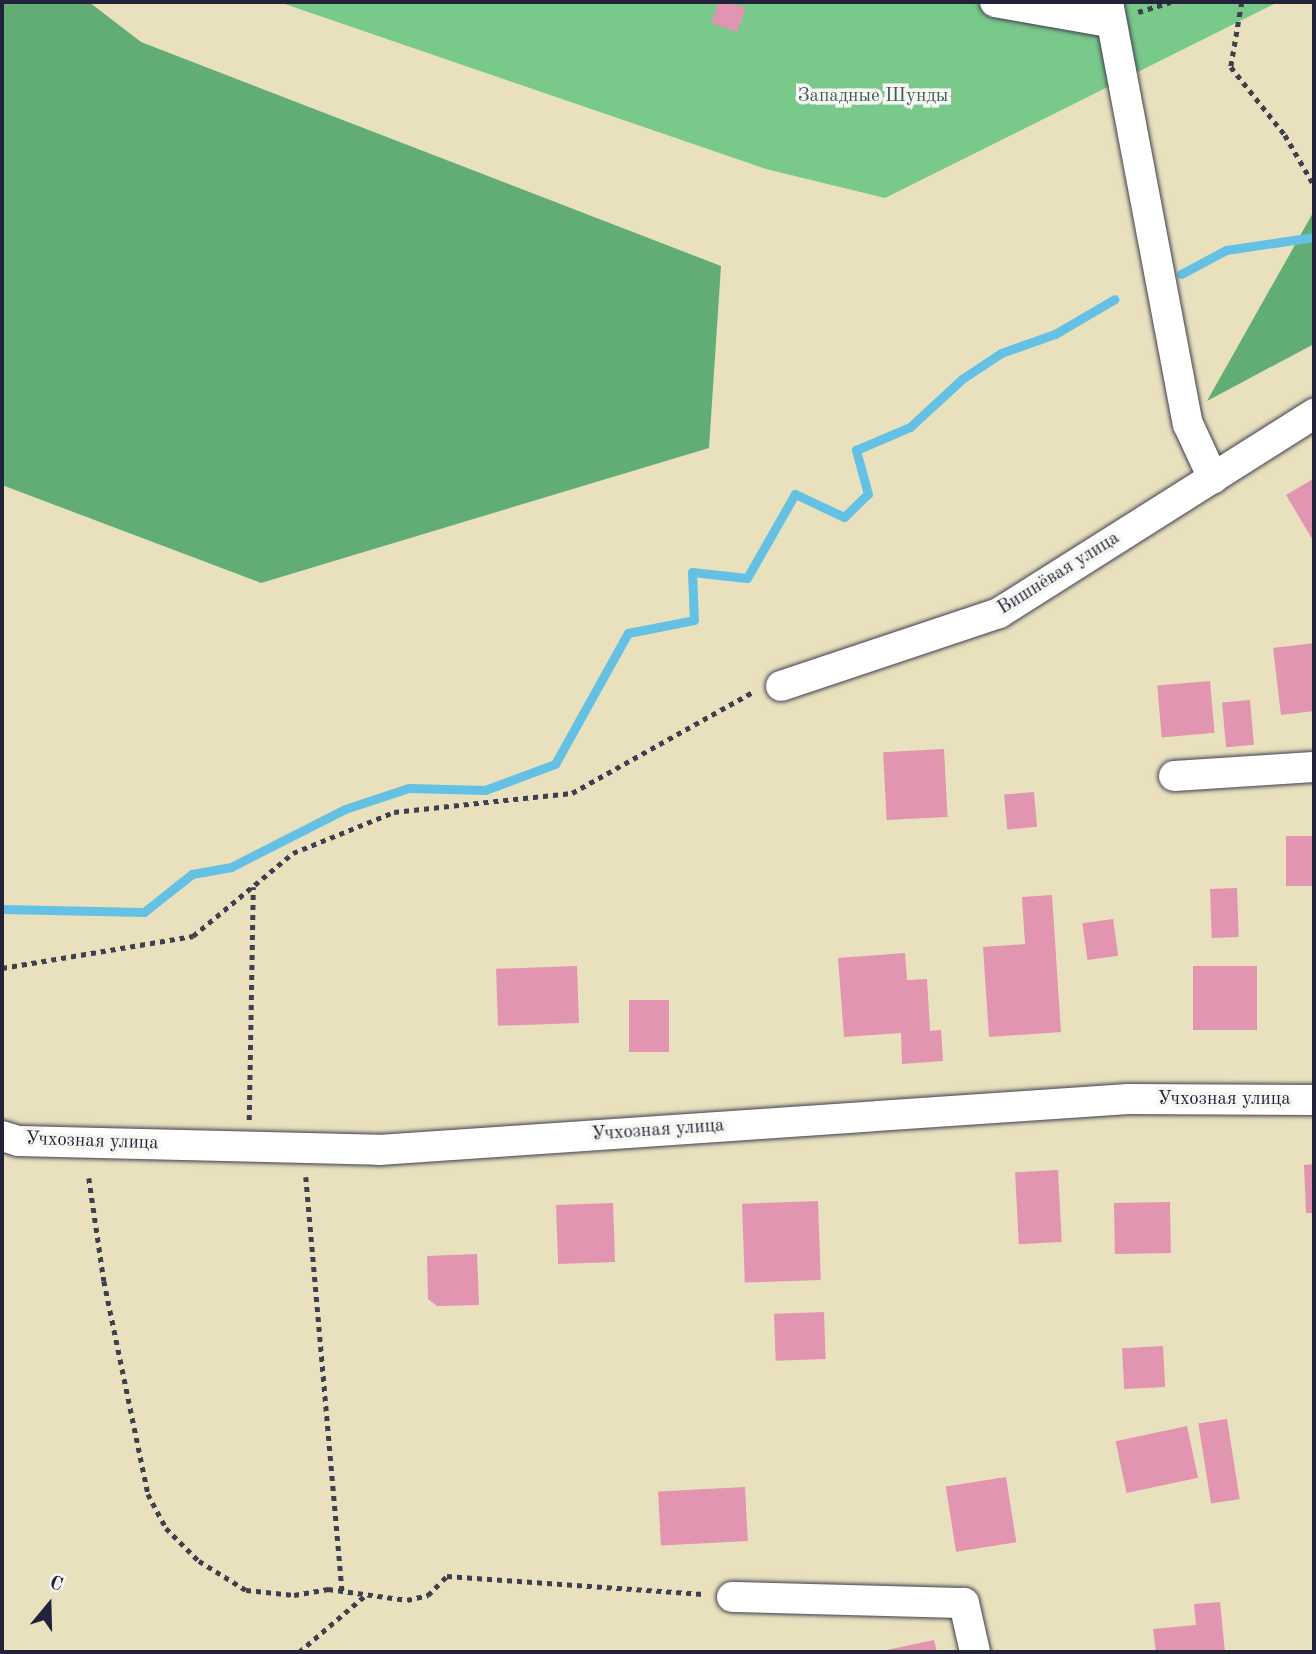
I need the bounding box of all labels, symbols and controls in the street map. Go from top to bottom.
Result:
park label: Западные Шунды [798,86,948,108]
street label: Вишнёвая улица [994,527,1124,621]
street label: Учхозная улица [1157,1089,1291,1111]
street label: Учхозная улица [591,1115,725,1147]
street label: Учхозная улица [25,1128,159,1156]
north arrow [14,1570,84,1640]
text: С [47,1574,65,1596]

